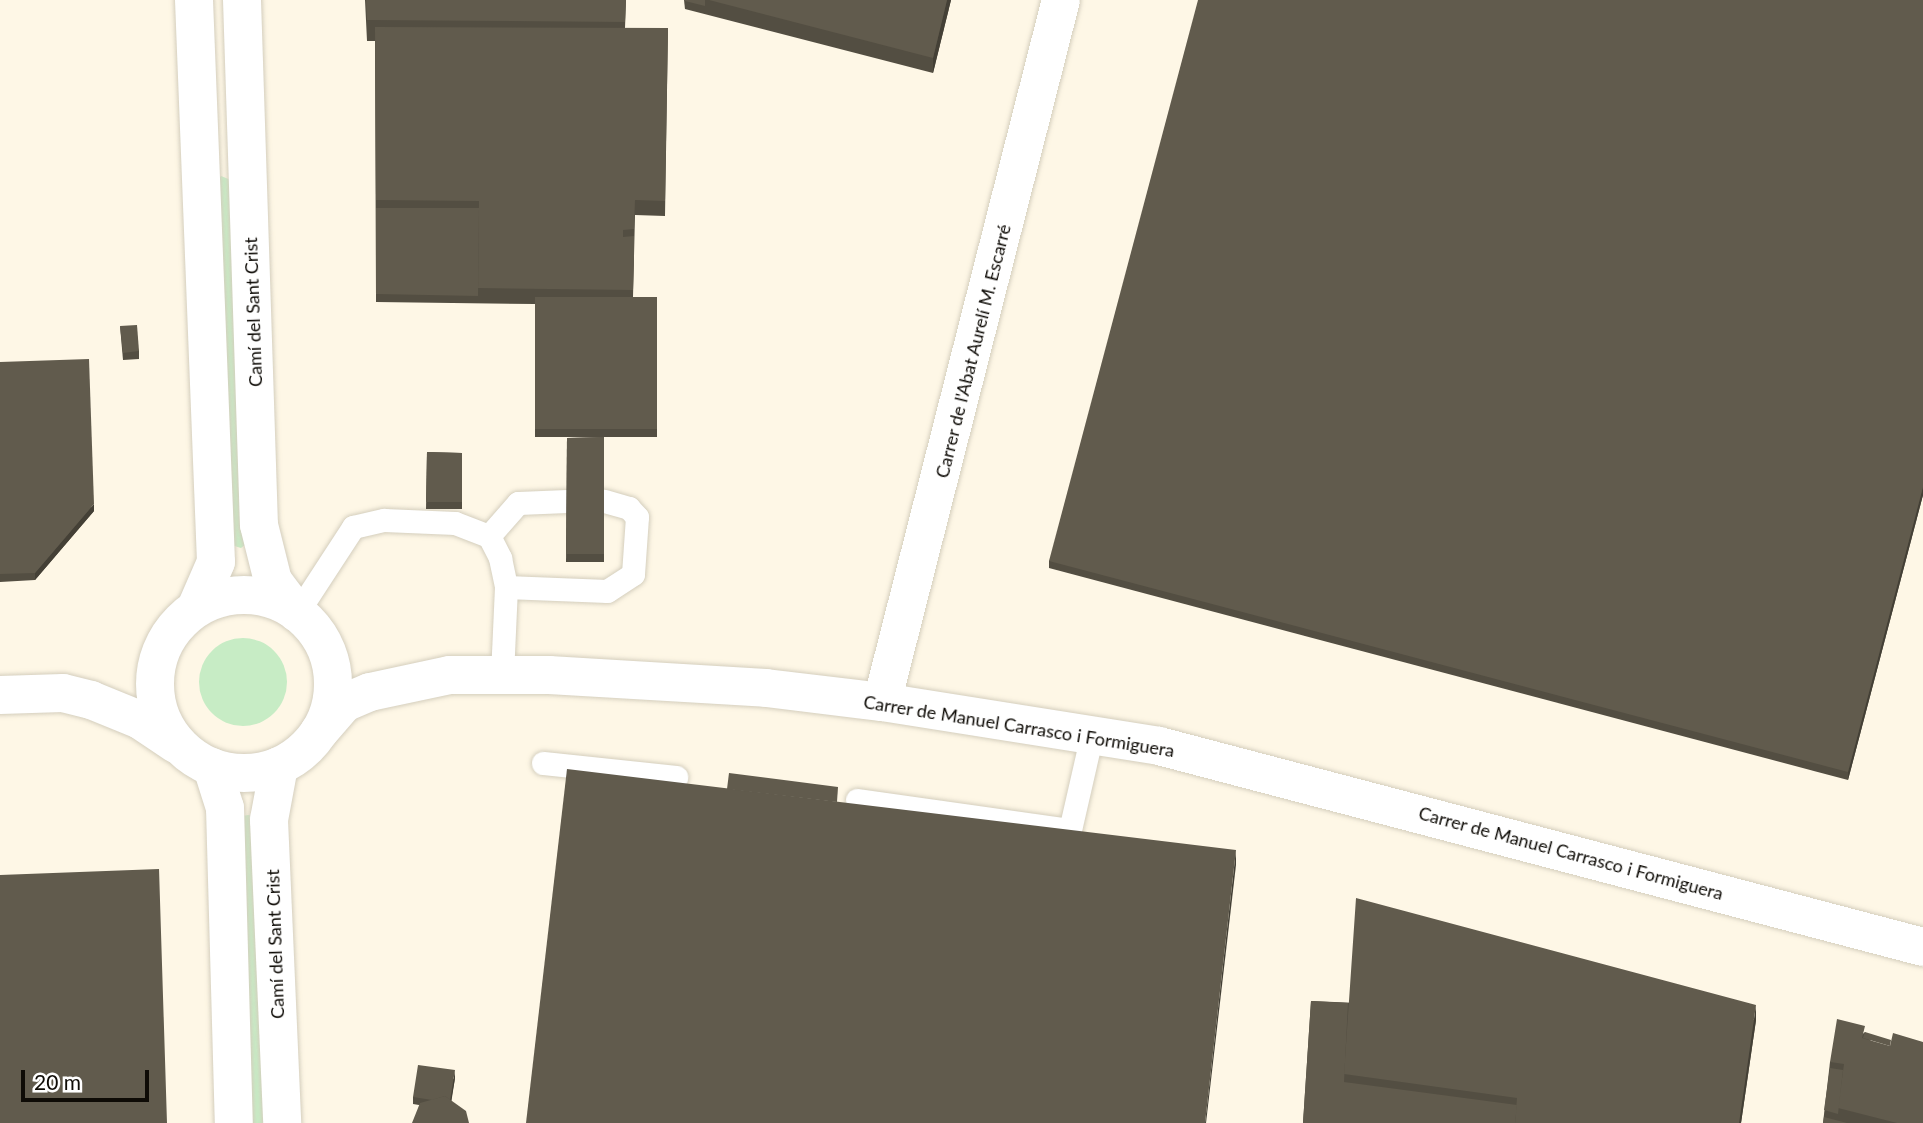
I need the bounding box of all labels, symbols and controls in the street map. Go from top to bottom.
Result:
street label: Carrer de l'Abat Aurelí M. Escarré [931,221,1015,481]
street label: Camí del Sant Crist [240,237,266,387]
street label: Carrer de Manuel Carrasco i Formiguera [862,691,1176,761]
street label: Carrer de Manuel Carrasco i Formiguera [1416,802,1726,904]
street label: Camí del Sant Crist [262,869,288,1019]
scale bar [24,1056,152,1100]
text: 20 m [34,1069,81,1094]

